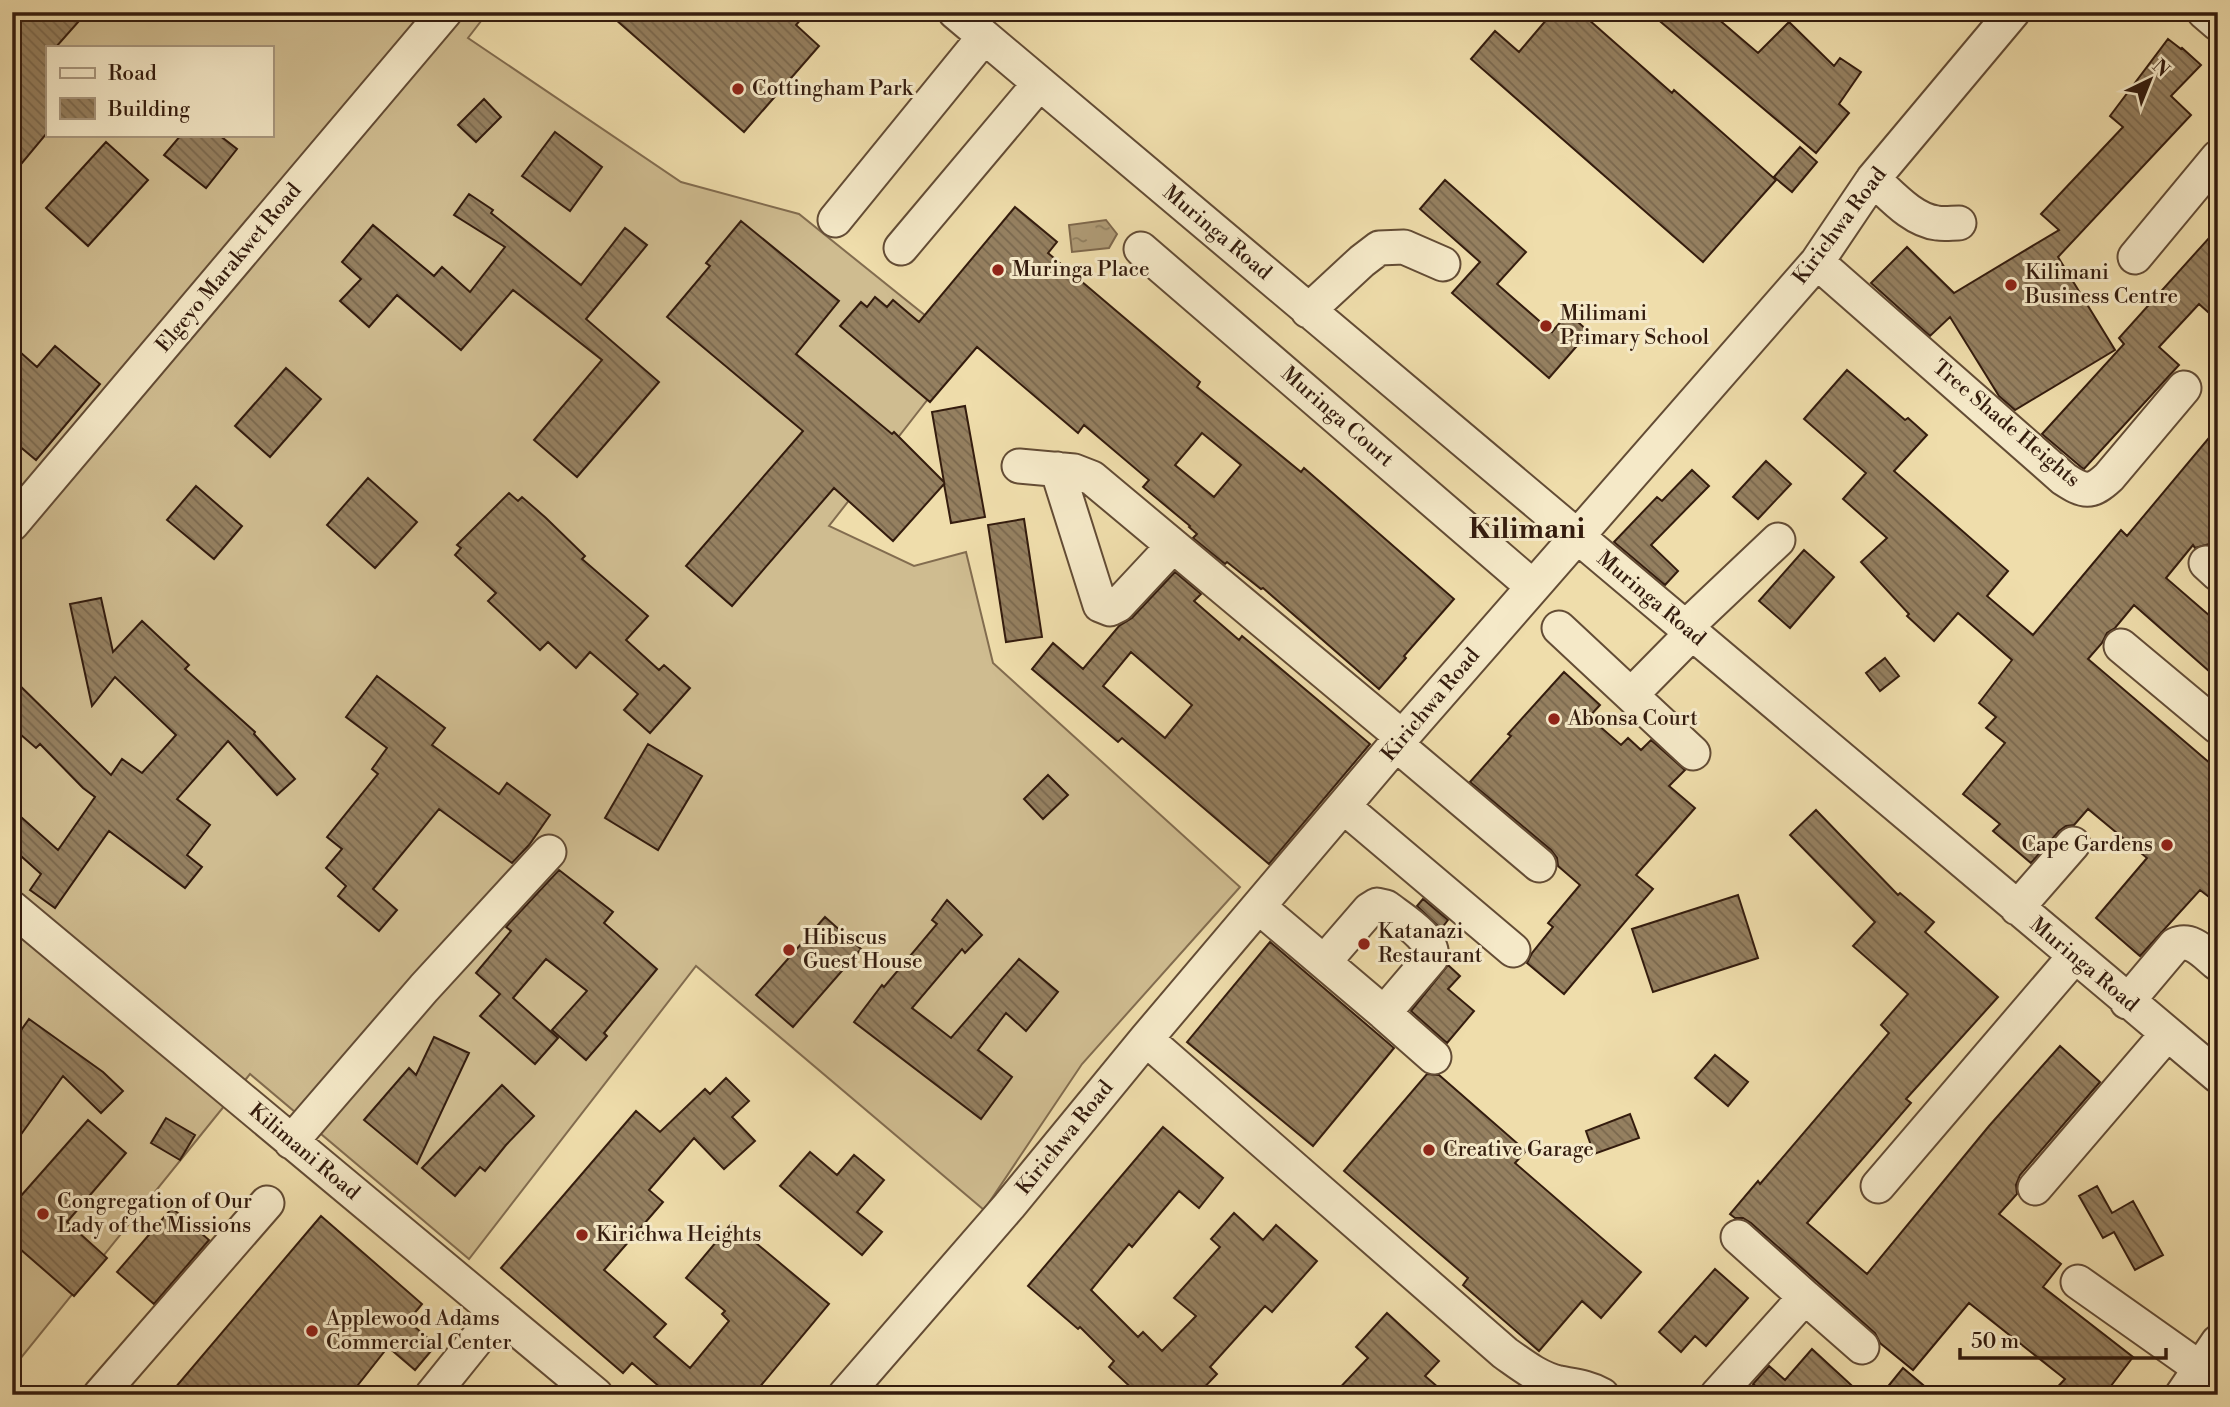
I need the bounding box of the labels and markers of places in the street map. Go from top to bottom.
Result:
place label: Cottingham Park [752,76,914,102]
marker: Cottingham Park [730,81,746,97]
place label: Muringa Place [1012,257,1150,283]
place label: Kilimani Business Centre [2024,260,2178,310]
marker: Muringa Place [990,262,1006,278]
marker: Kilimani Business Centre [2003,277,2019,293]
place label: Milimani Primary School [1560,301,1709,351]
marker: Milimani Primary School [1538,318,1554,334]
place label: Abonsa Court [1567,706,1698,732]
marker: Abonsa Court [1546,711,1562,727]
place label: Cape Gardens [2022,832,2153,858]
marker: Cape Gardens [2159,837,2175,853]
place label: Katanazi Restaurant [1378,919,1483,969]
place label: Hibiscus Guest House [803,925,923,975]
marker: Katanazi Restaurant [1356,936,1372,952]
marker: Hibiscus Guest House [781,942,797,958]
place label: Creative Garage [1443,1137,1594,1163]
marker: Creative Garage [1421,1142,1437,1158]
place label: Congregation of Our Lady of the Missions [57,1189,252,1239]
marker: Congregation of Our Lady of the Missions [35,1206,51,1222]
place label: Kirichwa Heights [596,1222,761,1248]
marker: Kirichwa Heights [574,1227,590,1243]
place label: Applewood Adams Commercial Center [325,1306,512,1356]
marker: Applewood Adams Commercial Center [304,1323,320,1339]

